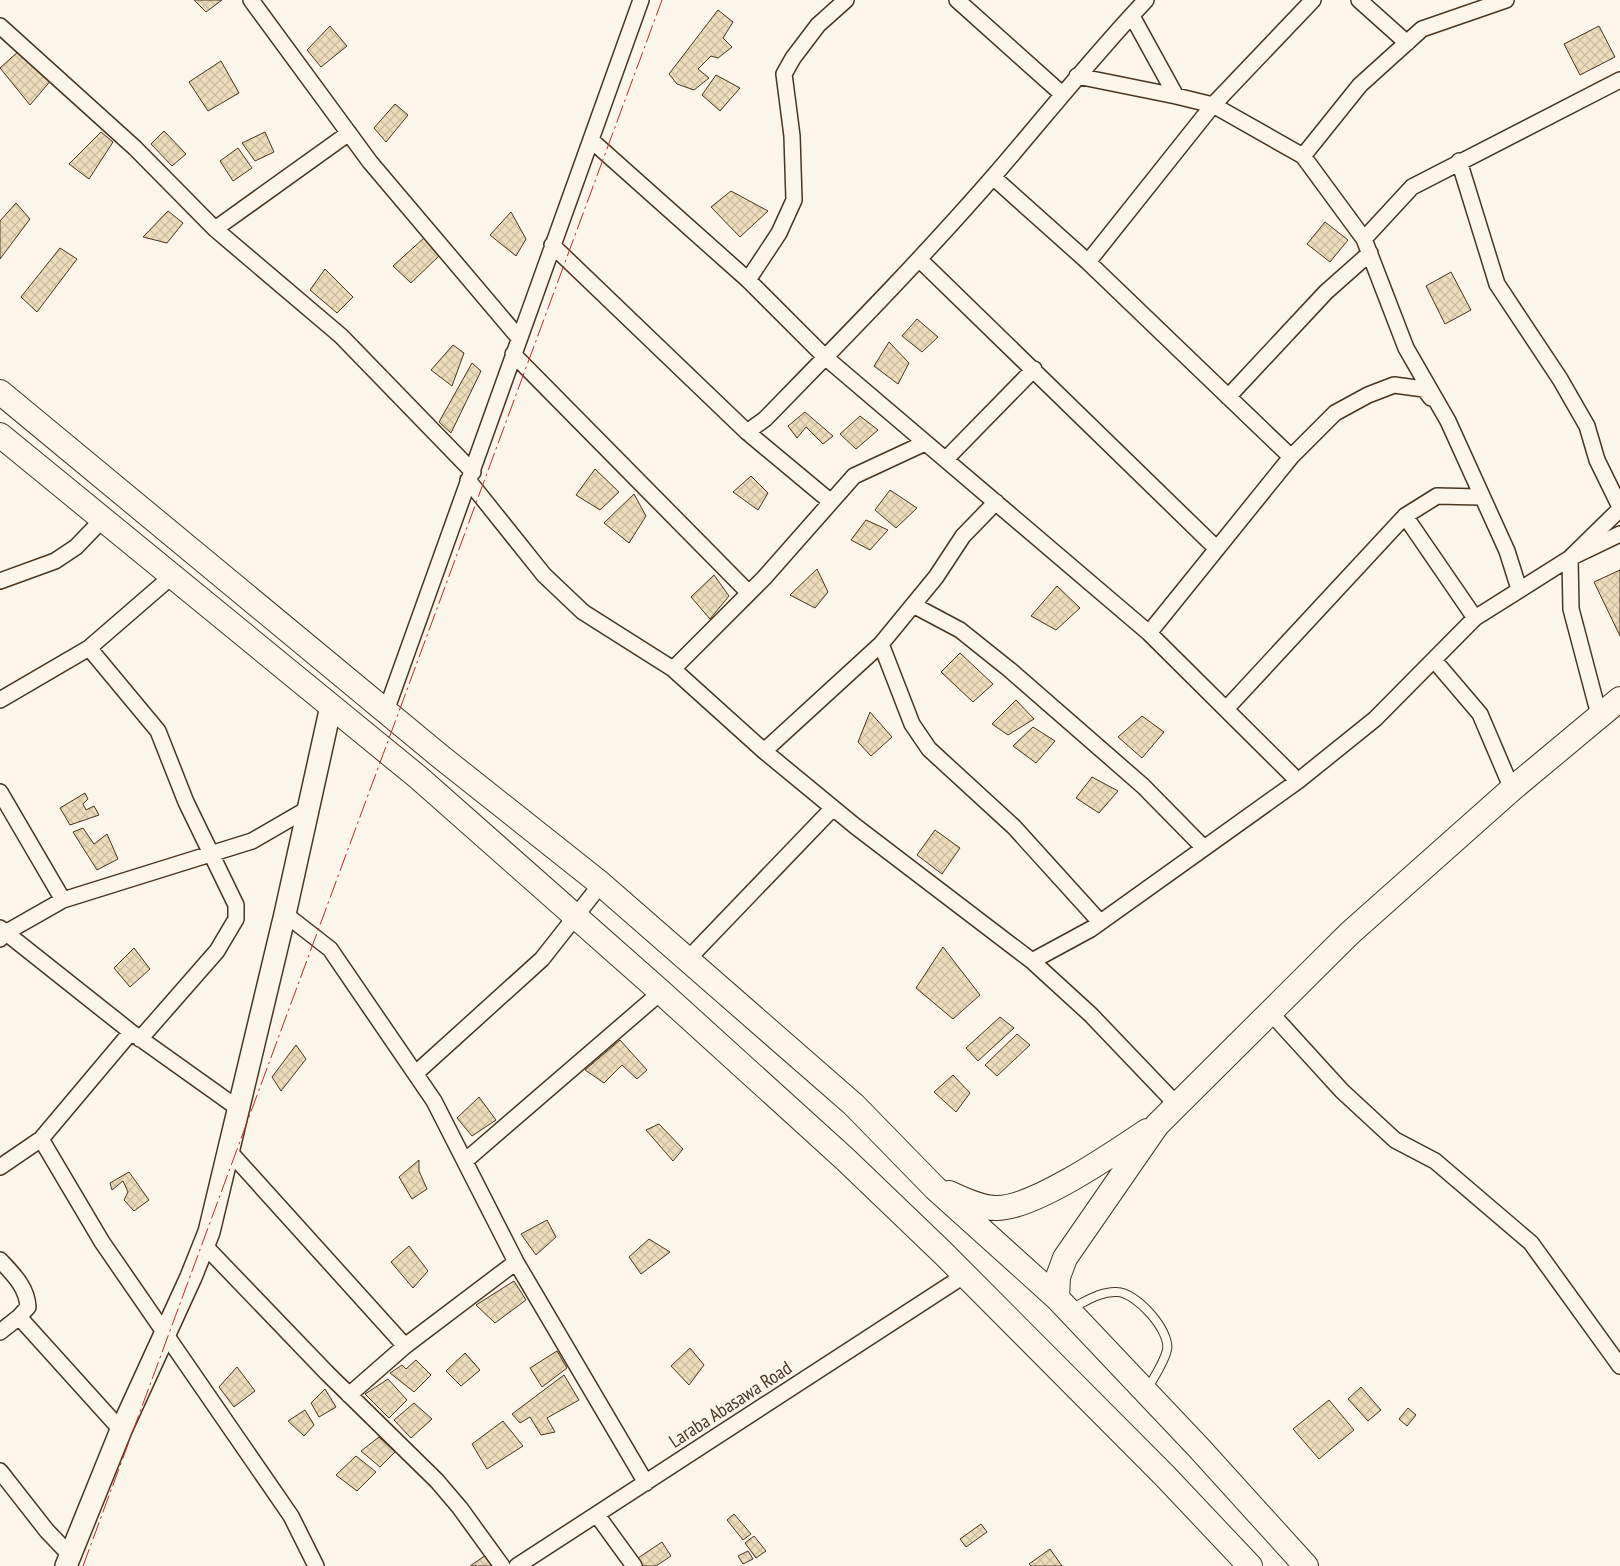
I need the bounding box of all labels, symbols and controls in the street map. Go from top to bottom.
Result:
street label: Laraba Abasawa Road [664,1355,796,1453]

